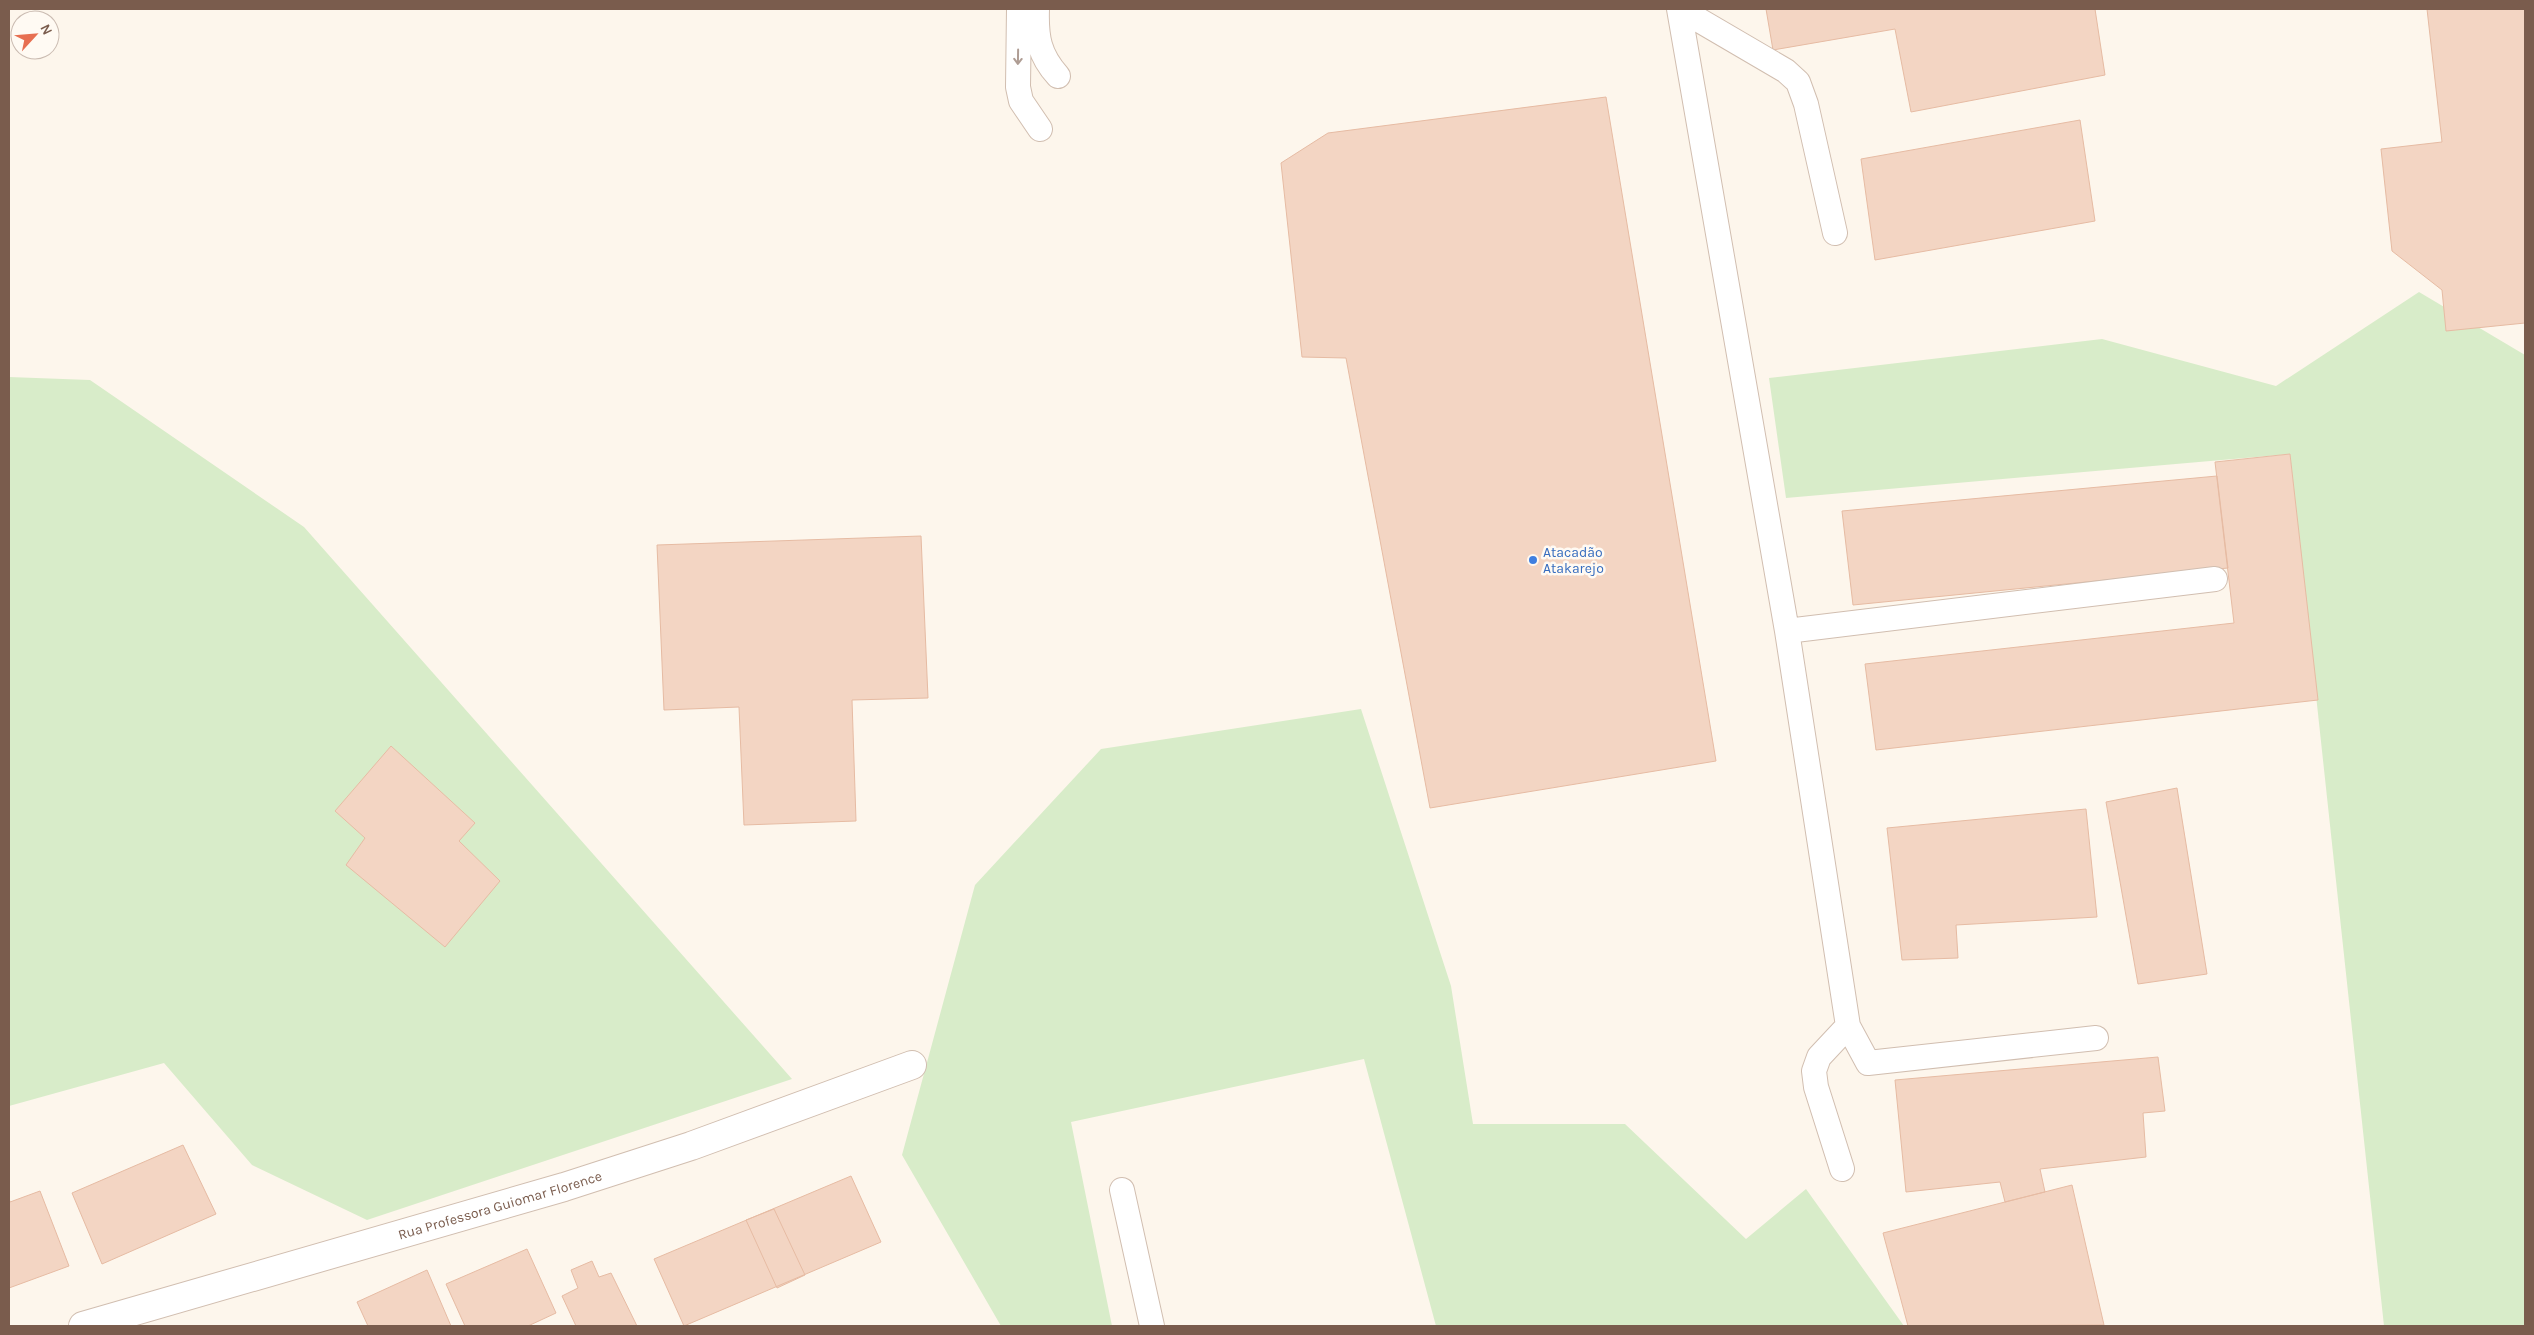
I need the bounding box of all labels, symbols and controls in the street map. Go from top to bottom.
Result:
north arrow [10,10,60,60]
text: N [36,21,56,38]
one-way arrow [1013,49,1023,65]
place label: Atacadão Atakarejo [1543,544,1604,577]
marker: Atacadão Atakarejo [1527,554,1539,566]
street label: Rua Professora Guiomar Florence [396,1167,604,1243]

